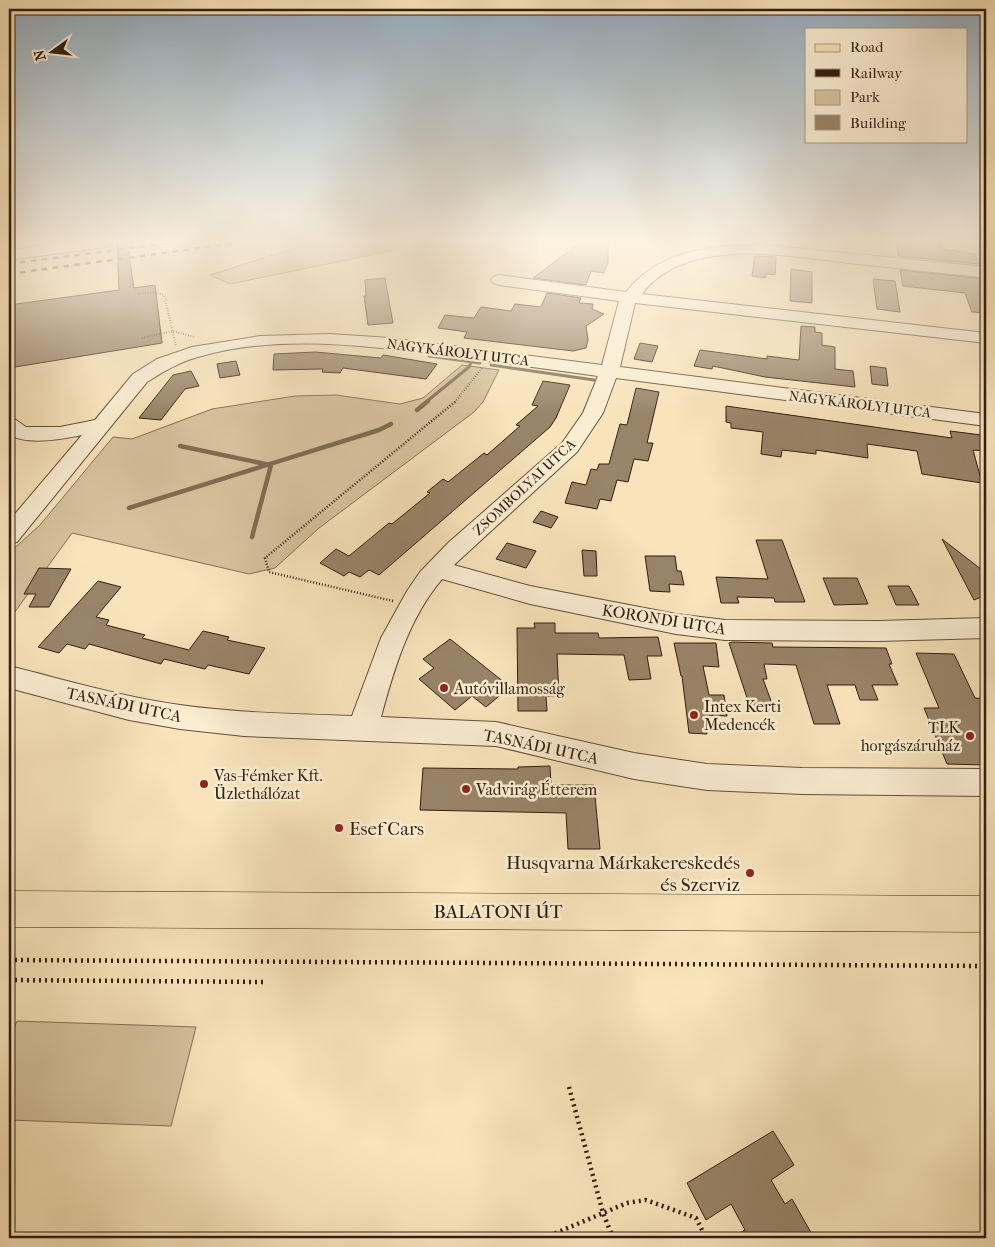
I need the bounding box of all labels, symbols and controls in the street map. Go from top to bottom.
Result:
north arrow [28,28,78,78]
legend [805,28,968,142]
text: Road [850,38,884,56]
text: N [30,48,50,63]
text: Railway [850,64,903,82]
text: Park [850,88,880,106]
text: Building [850,114,907,132]
street label: NAGYKÁROLYI UTCA [386,334,531,370]
street label: NAGYKÁROLYI UTCA [788,386,933,422]
street label: ZSOMBOLYAI UTCA [470,435,580,539]
street label: KORONDI UTCA [601,600,728,639]
place label: Autóvillamosság [453,679,565,698]
street label: TASNÁDI UTCA [65,682,184,726]
marker: Autóvillamosság [438,682,450,694]
place label: Intex Kerti Medencék [704,697,782,734]
marker: Intex Kerti Medencék [688,709,700,721]
place label: TLK horgászáruház [861,718,961,755]
street label: TASNÁDI UTCA [482,724,601,768]
marker: TLK horgászáruház [964,730,976,742]
place label: Vas-Fémker Kft. Üzlethálózat [213,766,322,803]
marker: Vas-Fémker Kft. Üzlethálózat [198,778,210,790]
place label: Vadvirág Étterem [475,779,598,799]
marker: Vadvirág Étterem [460,783,472,795]
place label: Esef Cars [349,818,424,840]
marker: Esef Cars [333,822,345,834]
place label: Husqvarna Márkakereskedés és Szerviz [506,852,740,896]
marker: Husqvarna Márkakereskedés és Szerviz [744,867,756,879]
street label: BALATONI ÚT [433,901,563,923]

